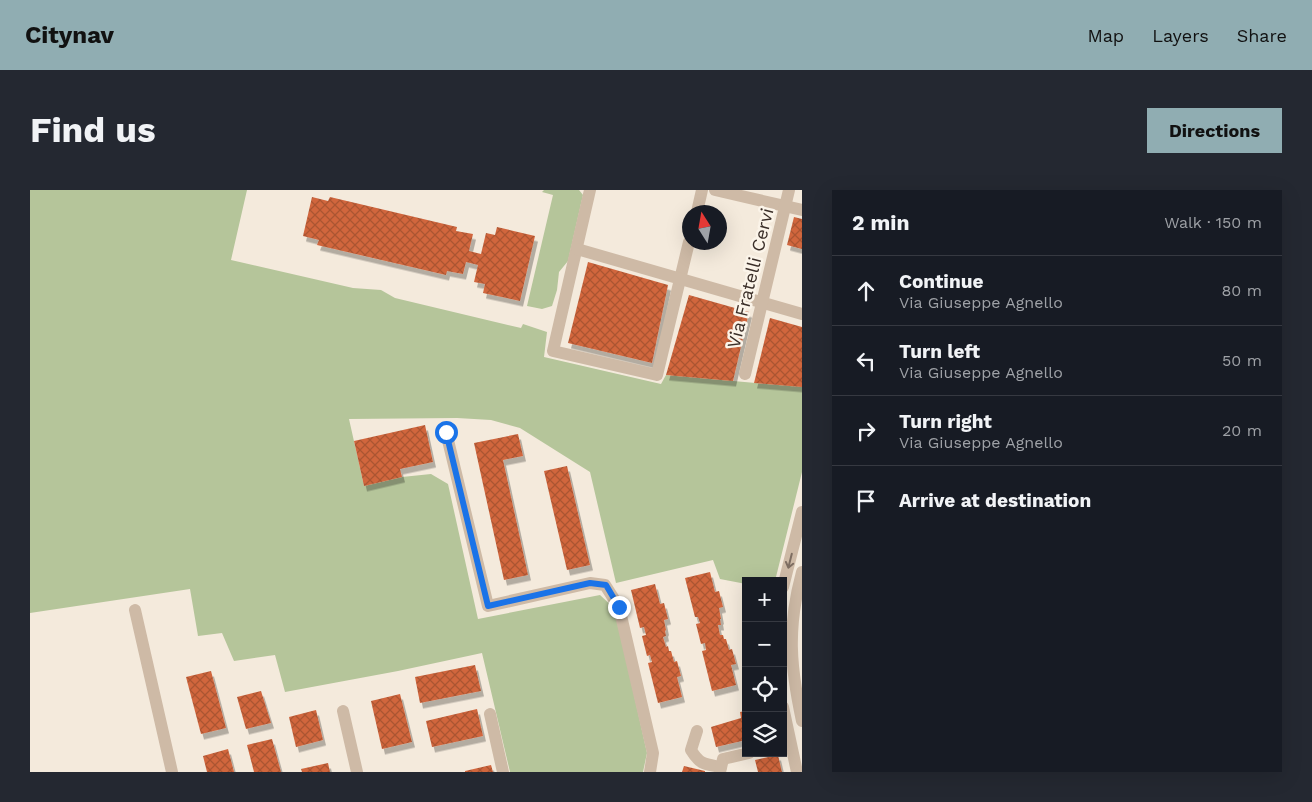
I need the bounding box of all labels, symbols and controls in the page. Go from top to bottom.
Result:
text: Citynav [25,21,114,49]
text: Map [1087,25,1124,46]
text: Layers [1152,25,1209,46]
text: Share [1237,25,1287,46]
button: Directions [1147,108,1282,153]
text: Find us [30,109,156,151]
north arrow [682,205,727,250]
street label: Via Fratelli Cervi [722,206,778,350]
text: 2 min [852,210,909,235]
text: Walk · 150 m [1164,213,1262,232]
text: Continue [899,270,983,293]
icon: ahead [852,277,880,305]
text: 80 m [1221,281,1262,300]
text: Via Giuseppe Agnello [899,293,1063,312]
text: Turn left [899,340,980,363]
icon: left [852,347,880,375]
text: 50 m [1222,351,1262,370]
text: Via Giuseppe Agnello [899,363,1063,382]
text: Turn right [899,410,992,433]
icon: right [852,417,880,445]
route start [435,421,458,444]
text: 20 m [1222,421,1262,440]
text: Via Giuseppe Agnello [899,433,1063,452]
icon: arrive [852,487,880,515]
text: Arrive at destination [899,489,1091,512]
one-way arrow [785,553,794,569]
map controls [742,577,787,757]
button: + [742,577,787,622]
route end [608,596,631,619]
button: − [742,622,787,667]
button: locate [742,667,787,712]
button: layers [742,712,787,757]

